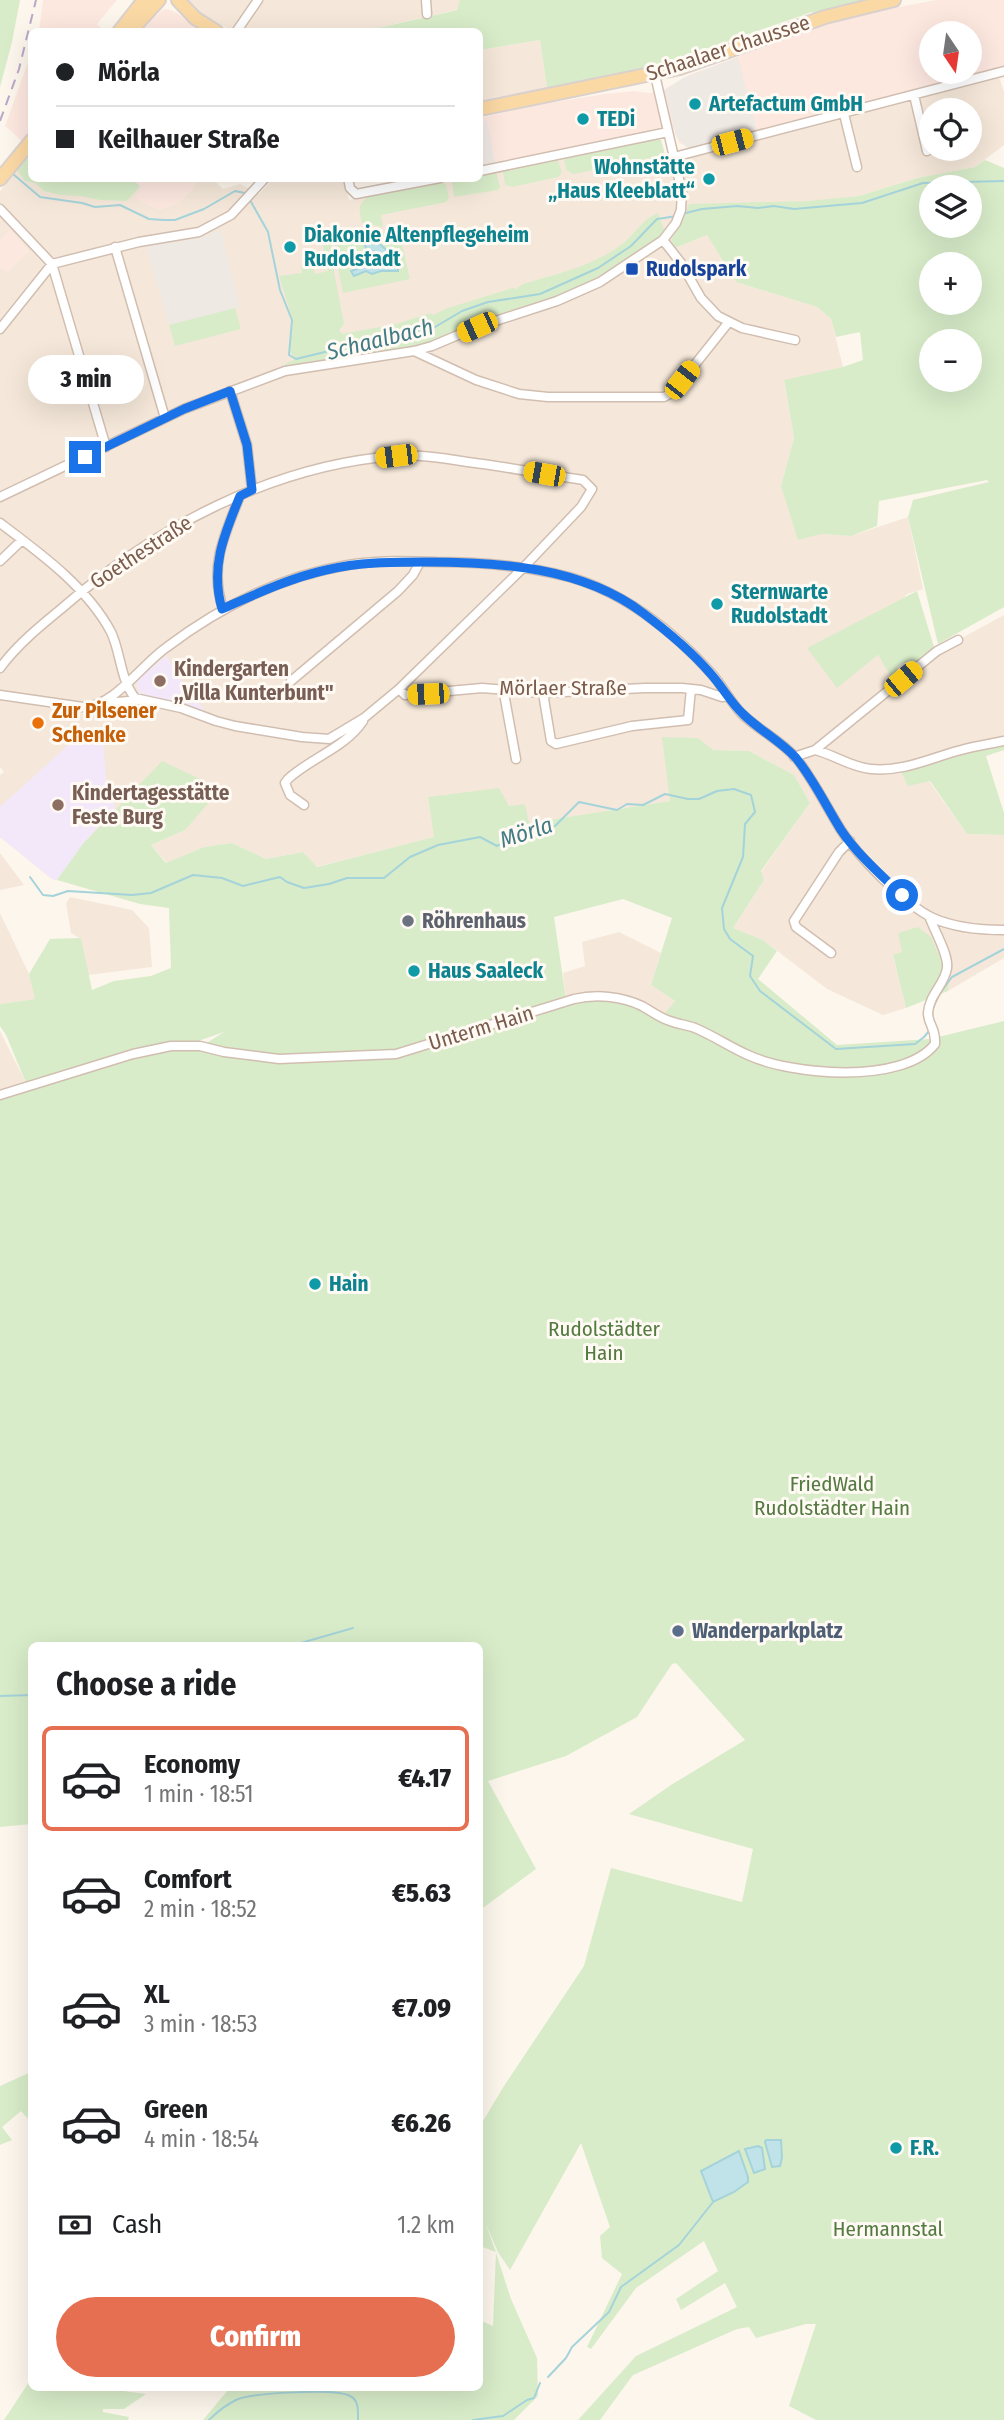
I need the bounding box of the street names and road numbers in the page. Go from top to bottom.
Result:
street label: Schaalaer Chaussee [643,9,813,87]
street label: Goethestraße [85,509,197,595]
street label: Mörlaer Straße [499,675,627,701]
street label: Unterm Hain [425,1000,537,1056]

